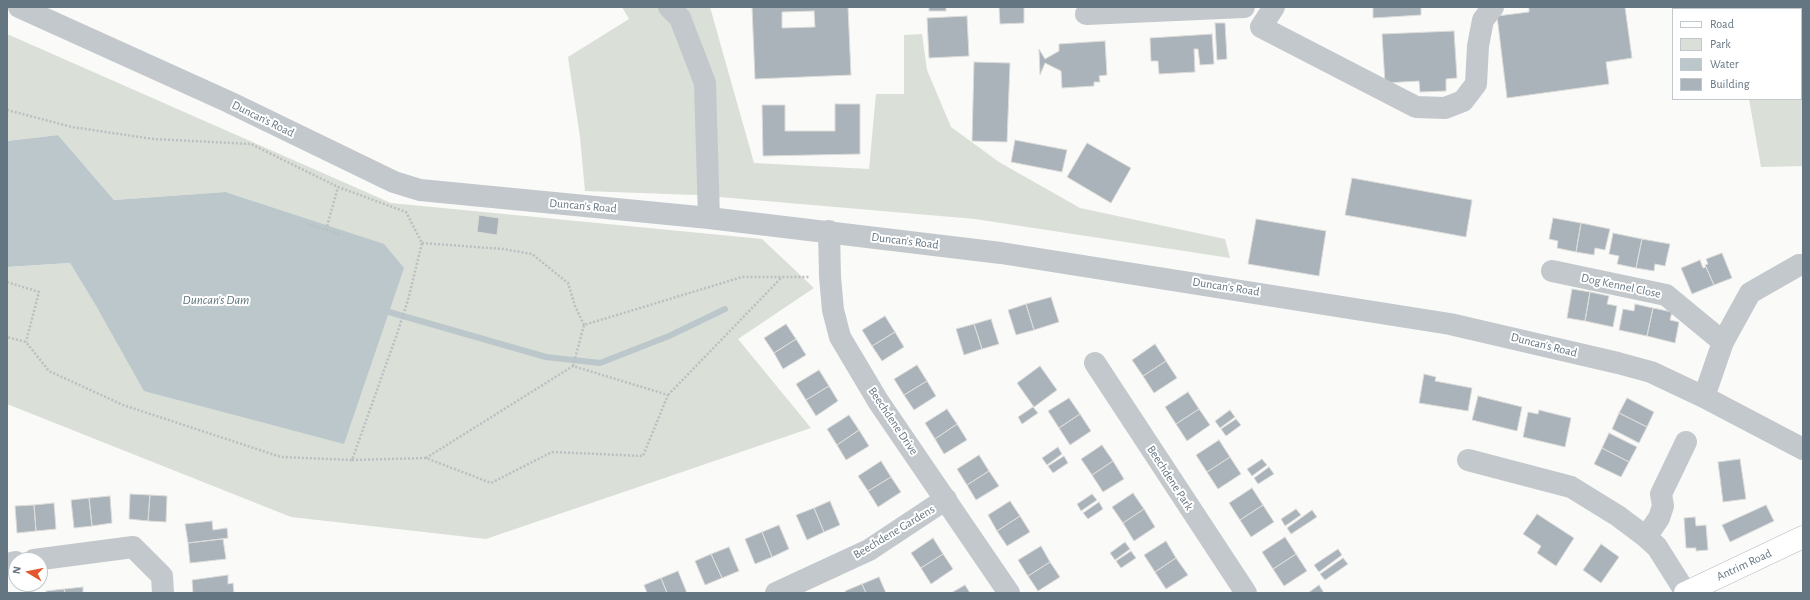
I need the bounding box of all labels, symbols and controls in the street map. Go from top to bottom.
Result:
legend [1672,8,1802,100]
text: Road [1710,18,1734,30]
text: Park [1710,38,1731,50]
text: Water [1710,58,1739,70]
text: Building [1710,78,1750,90]
street label: Duncan's Road [229,98,297,140]
street label: Duncan's Road [549,196,617,216]
street label: Duncan's Road [871,230,939,252]
street label: Dog Kennel Close [1580,271,1662,301]
street label: Duncan's Road [1192,275,1260,299]
water label: Duncan's Dam [183,292,249,308]
street label: Duncan's Road [1509,330,1579,360]
street label: Beechdene Drive [865,384,921,458]
street label: Beechdene Park [1144,443,1196,513]
street label: Beechdene Gardens [851,502,937,562]
street label: Antrim Road [1714,546,1774,584]
north arrow [8,552,48,592]
text: N [11,565,23,575]

